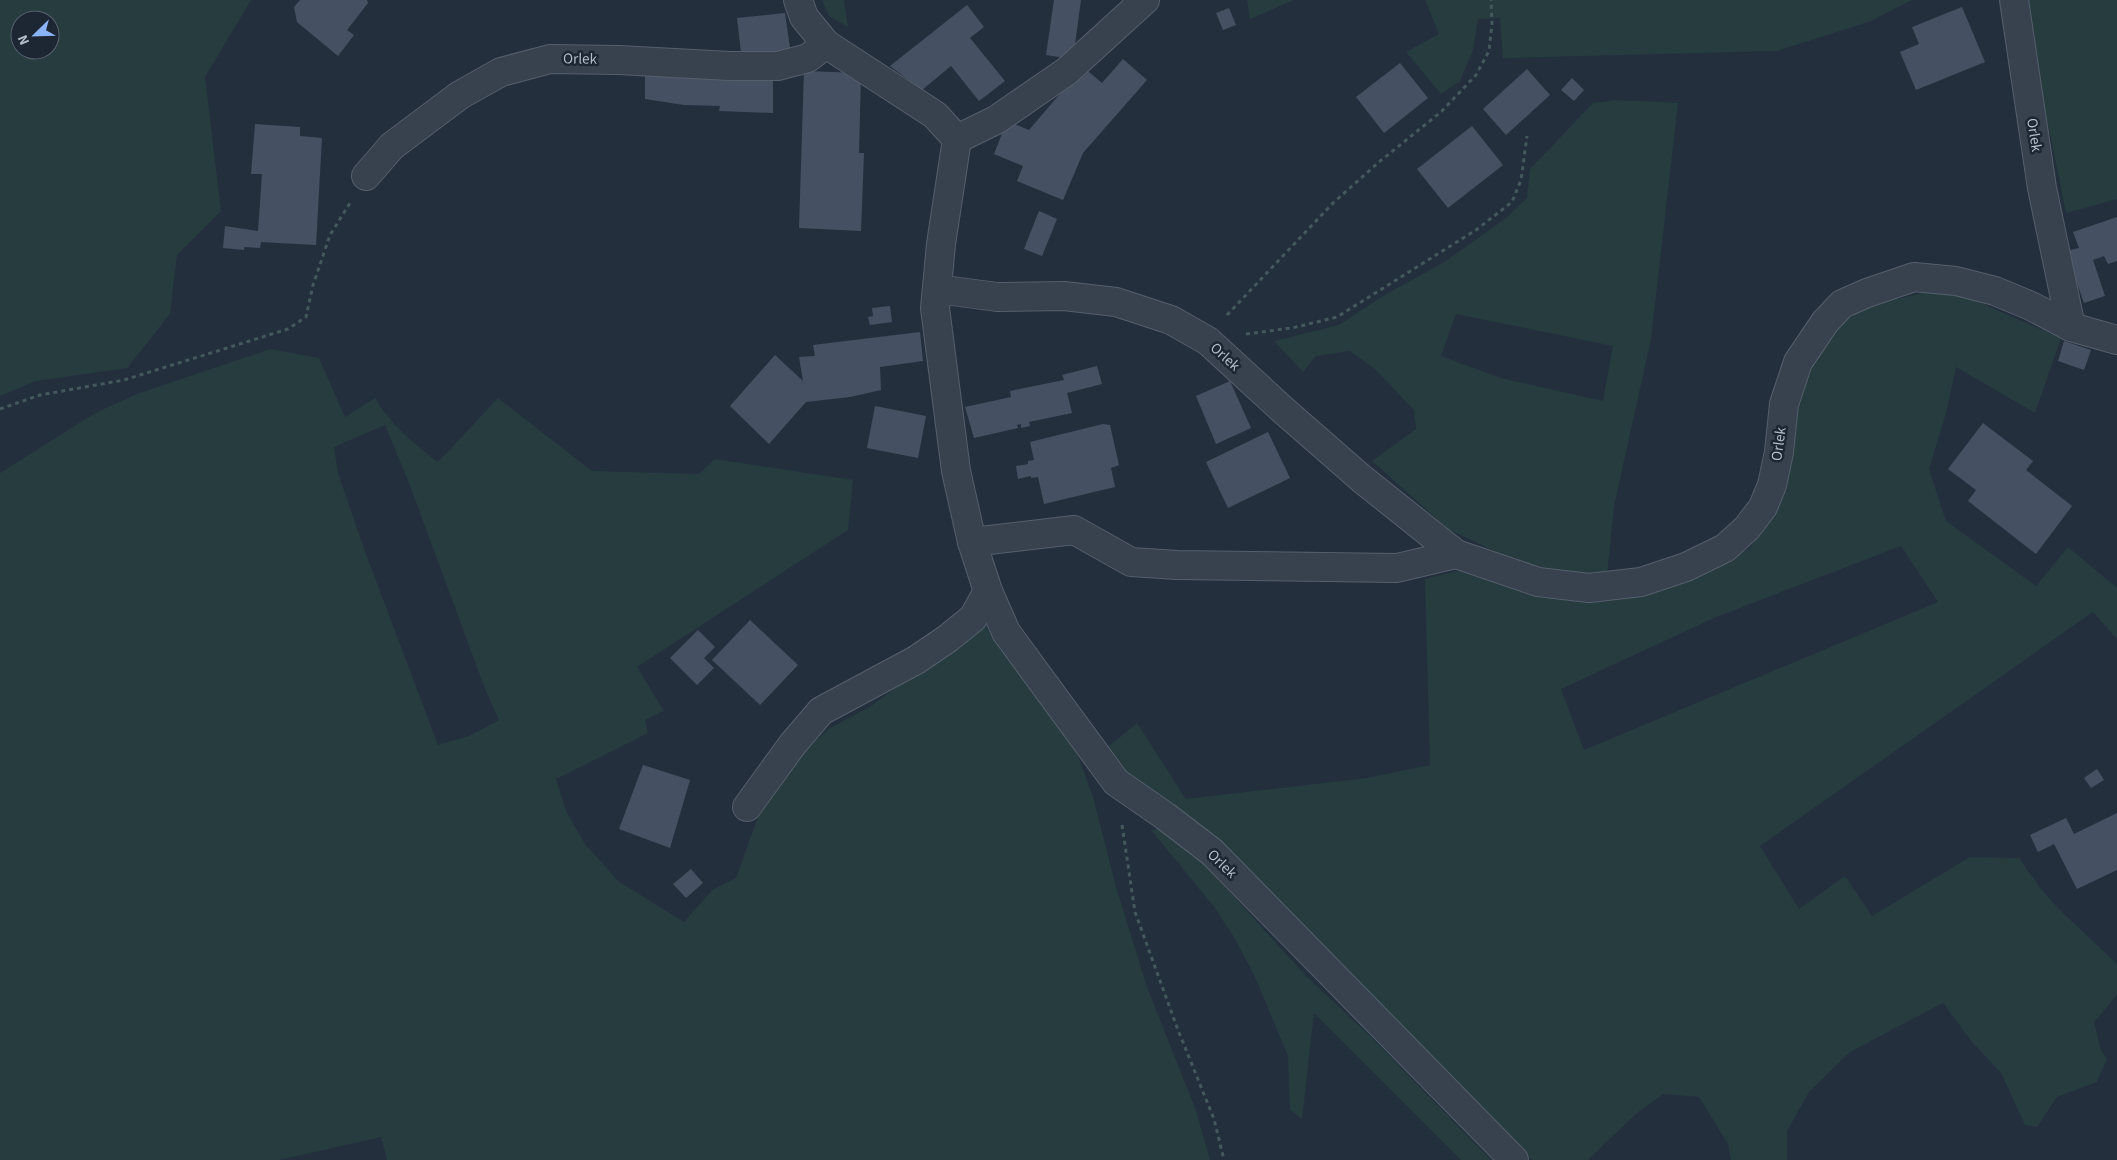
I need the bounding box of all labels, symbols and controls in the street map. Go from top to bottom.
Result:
north arrow [10,10,60,60]
text: N [13,31,35,48]
street label: Orlek [563,48,598,70]
street label: Orlek [2021,117,2047,154]
street label: Orlek [1205,338,1245,377]
street label: Orlek [1766,425,1792,462]
street label: Orlek [1203,845,1242,884]

